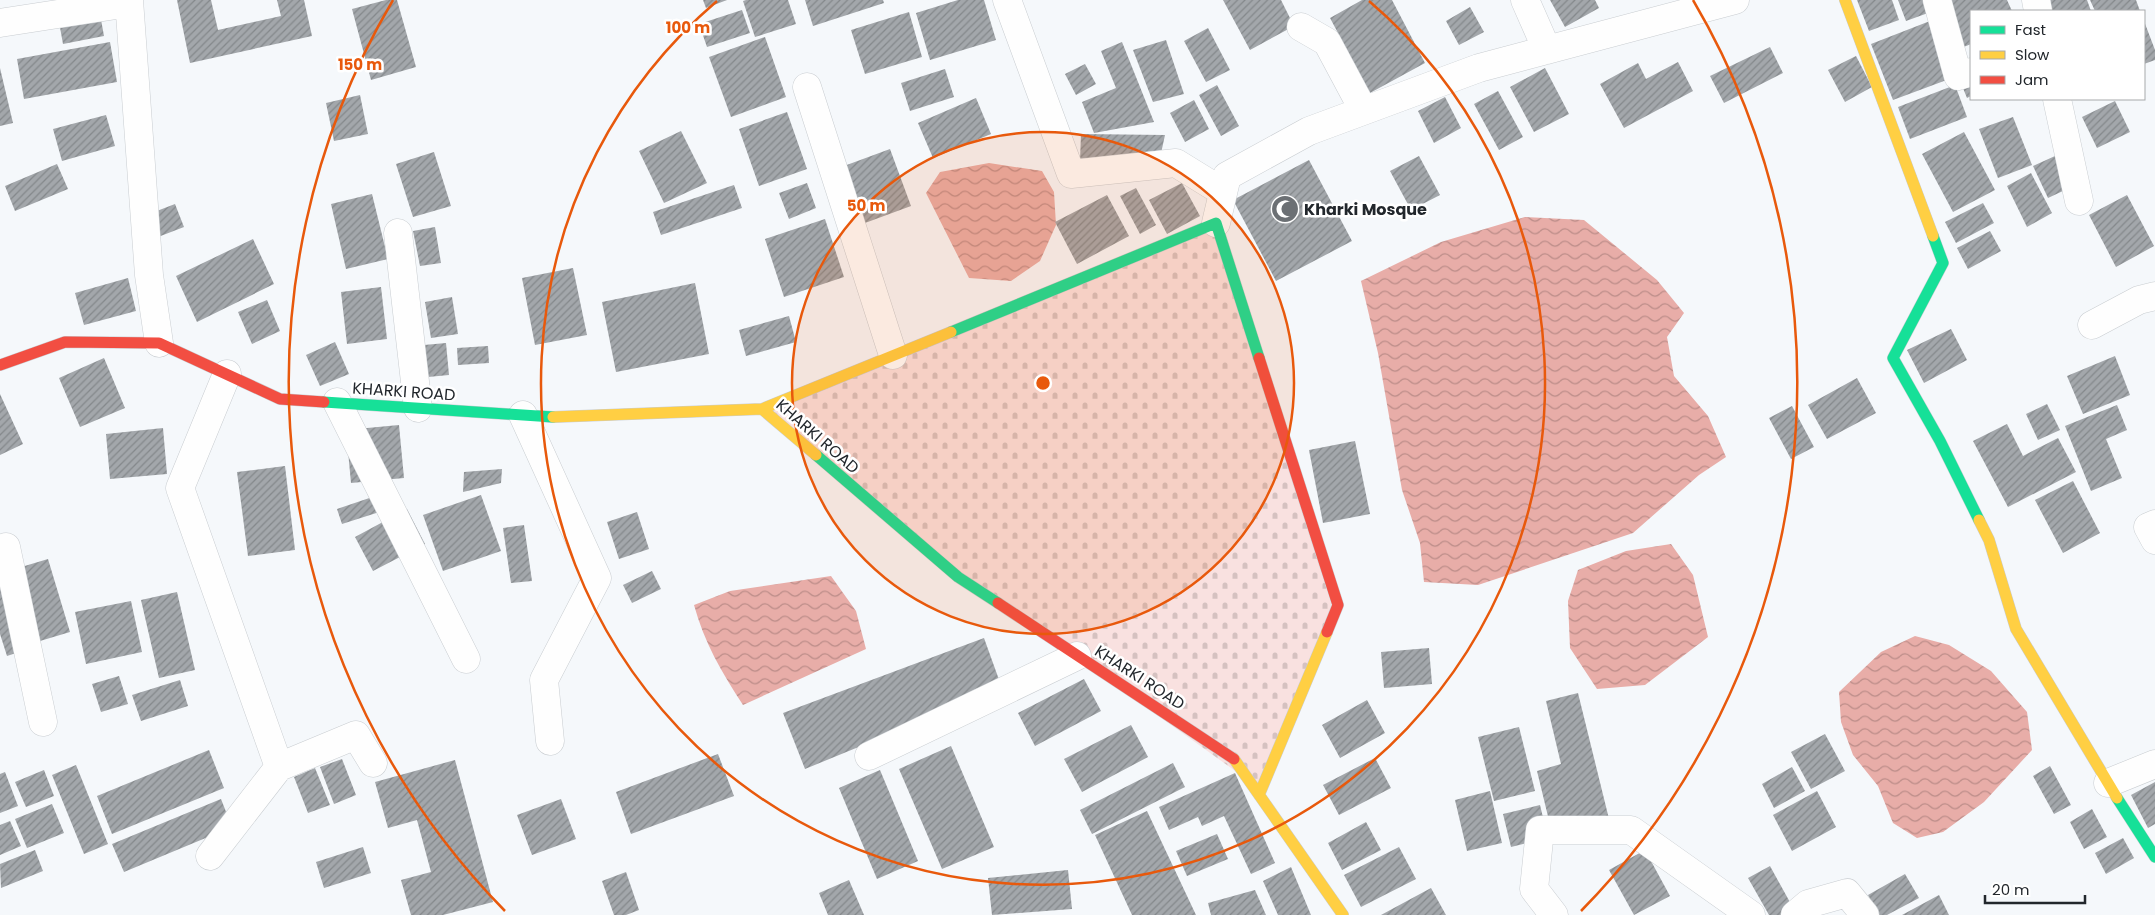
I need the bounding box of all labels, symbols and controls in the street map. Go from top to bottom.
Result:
legend [1970,10,2145,100]
text: 100 m [666,17,710,38]
text: Fast [2015,19,2046,40]
text: Slow [2015,44,2050,65]
text: 150 m [338,54,382,75]
text: Jam [2015,69,2049,90]
mosque icon: Kharki Mosque [1270,194,1300,224]
text: 50 m [847,195,885,216]
place label: Kharki Mosque [1304,198,1427,221]
centre of rings [1034,374,1052,392]
street label: KHARKI ROAD [352,376,456,407]
street label: KHARKI ROAD [771,394,864,479]
street label: KHARKI ROAD [1090,640,1189,715]
scale bar [1985,872,2085,904]
text: 20 m [1992,879,2030,900]

